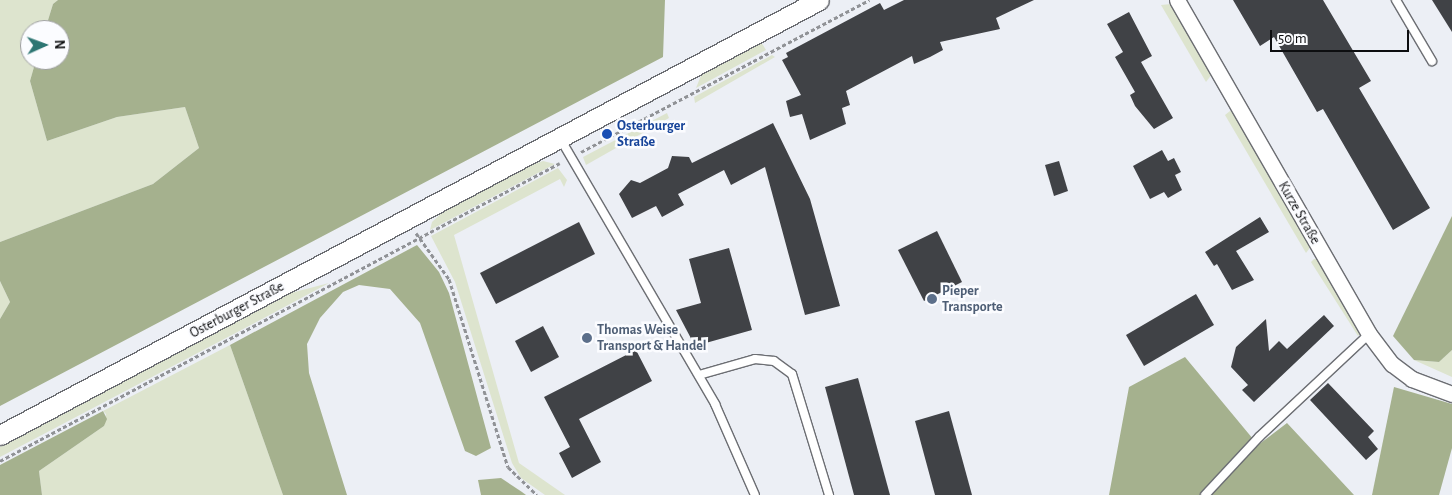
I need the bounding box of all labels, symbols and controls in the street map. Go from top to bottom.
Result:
north arrow [20,20,70,70]
scale bar [1272,20,1411,52]
text: 50 m [1278,31,1307,46]
text: N [52,39,66,50]
place label: Osterburger Straße [617,118,685,150]
marker: Osterburger Straße [601,128,613,140]
street label: Kurze Straße [1274,179,1324,247]
street label: Osterburger Straße [187,278,287,342]
place label: Pieper Transporte [942,283,1003,316]
marker: Pieper Transporte [926,293,938,305]
place label: Thomas Weise Transport & Handel [597,322,707,354]
marker: Thomas Weise Transport & Handel [581,332,593,344]

